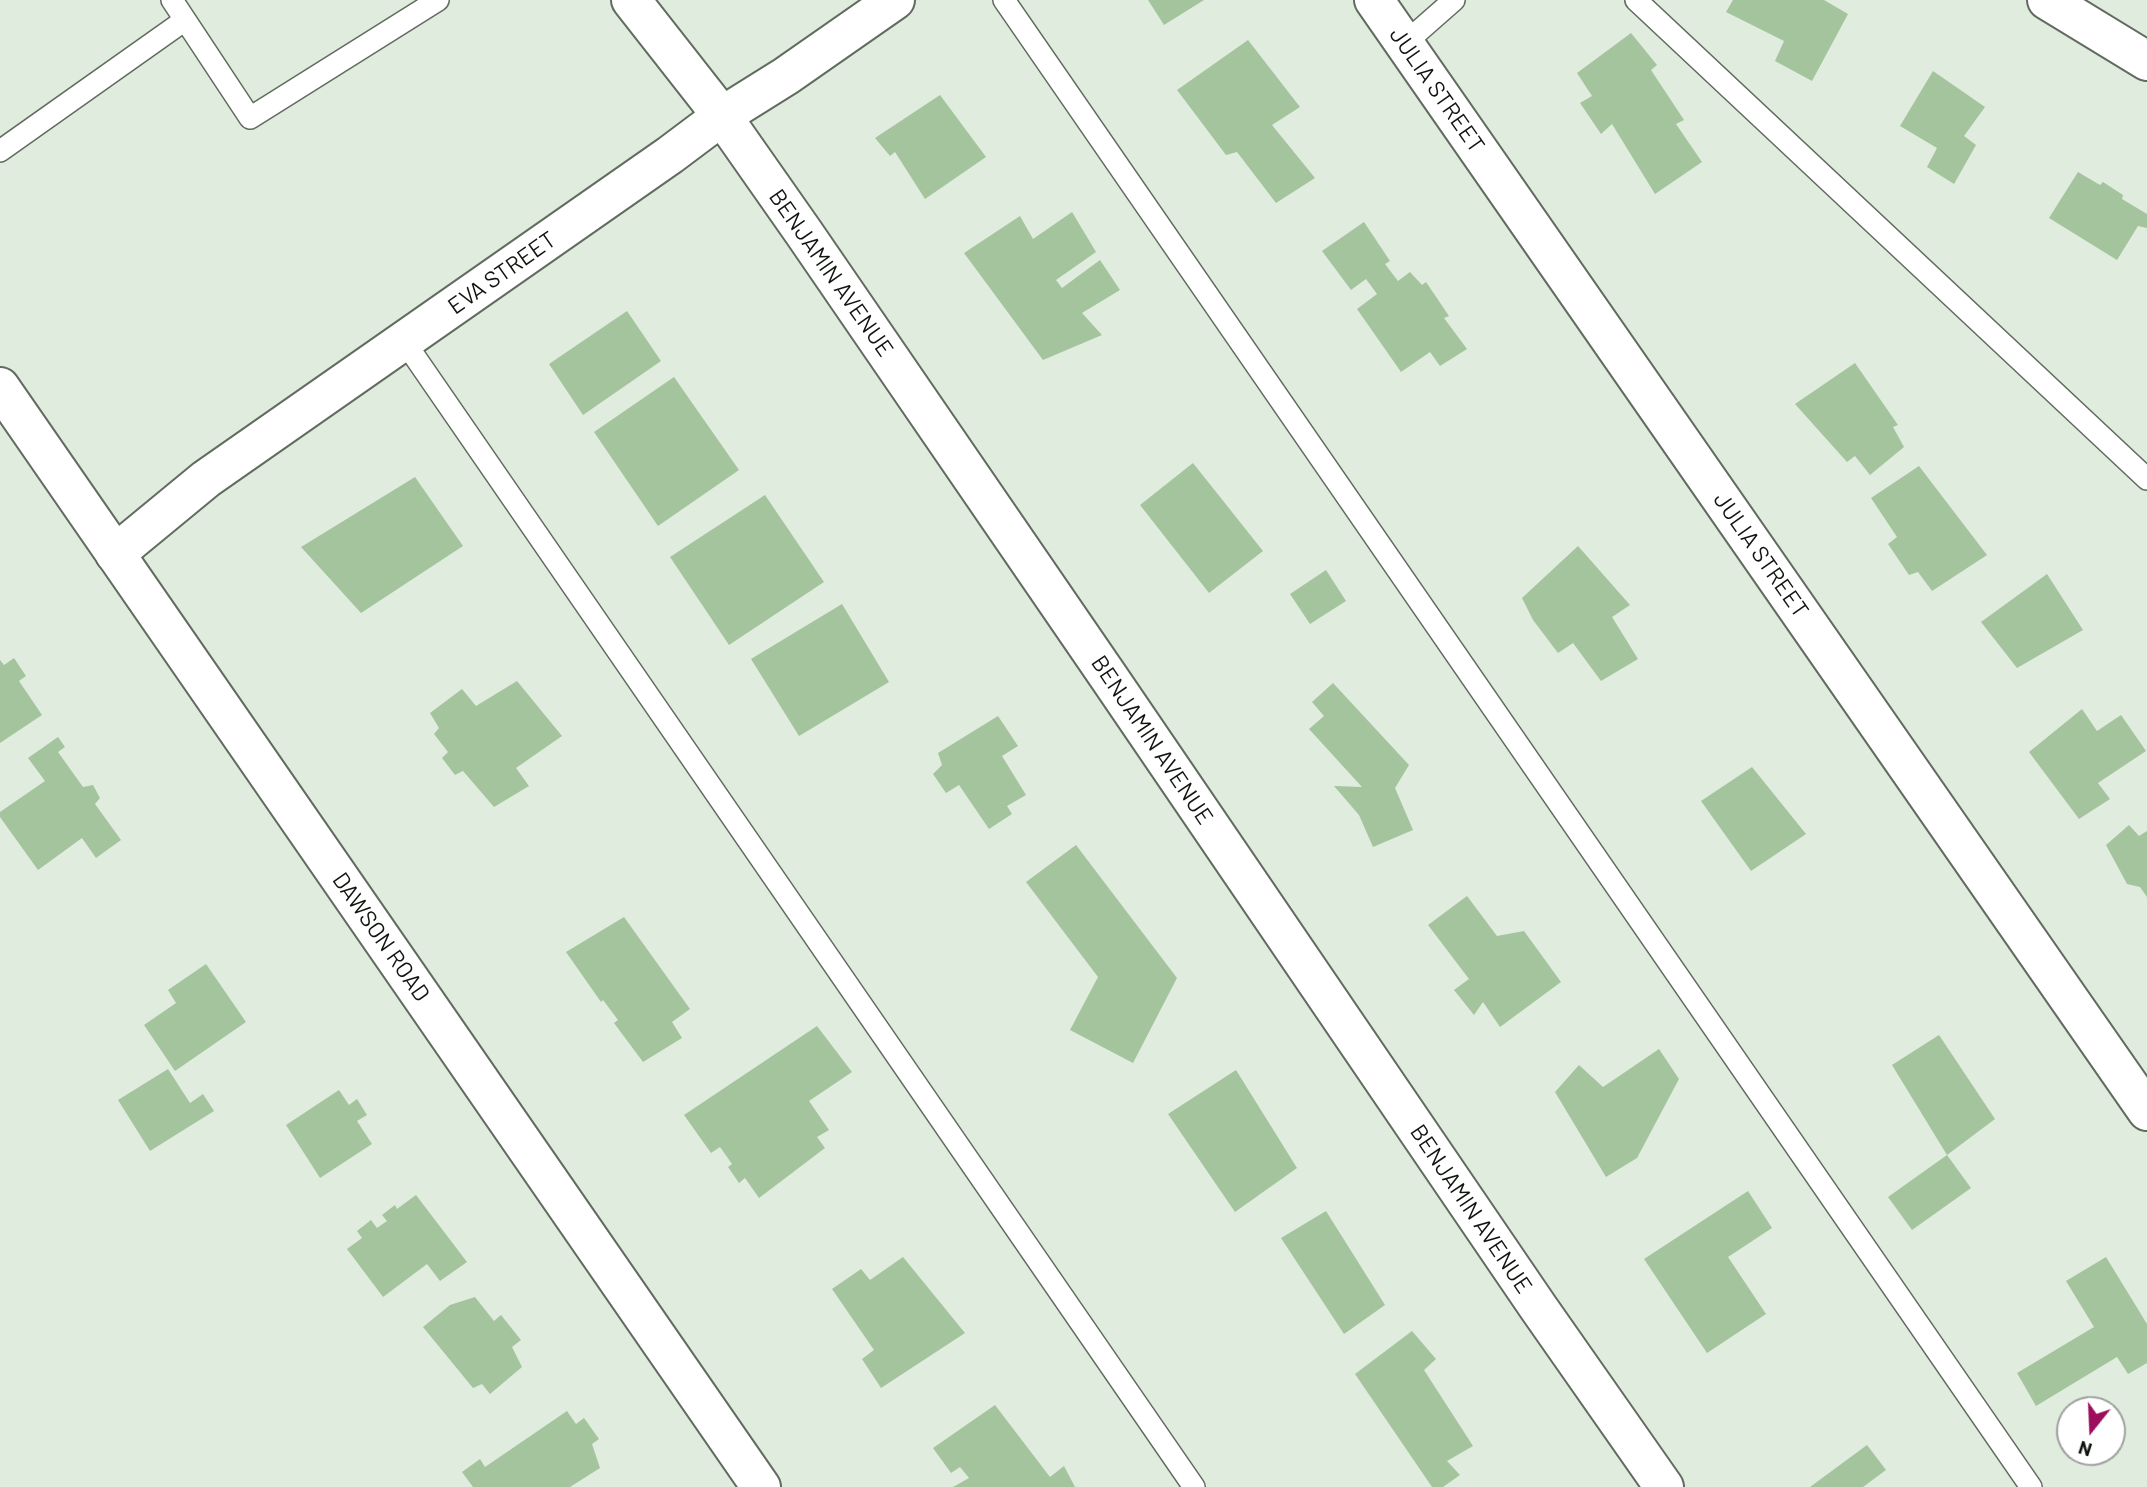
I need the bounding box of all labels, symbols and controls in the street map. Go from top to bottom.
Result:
street label: JULIA STREET [1384,22,1490,158]
street label: BENJAMIN AVENUE [763,184,899,362]
street label: EVA STREET [443,226,561,320]
street label: JULIA STREET [1708,487,1814,623]
street label: BENJAMIN AVENUE [1085,650,1219,830]
street label: DAWSON ROAD [326,867,436,1007]
street label: BENJAMIN AVENUE [1404,1119,1538,1299]
north arrow [2056,1396,2126,1466]
text: N [2075,1437,2095,1462]

